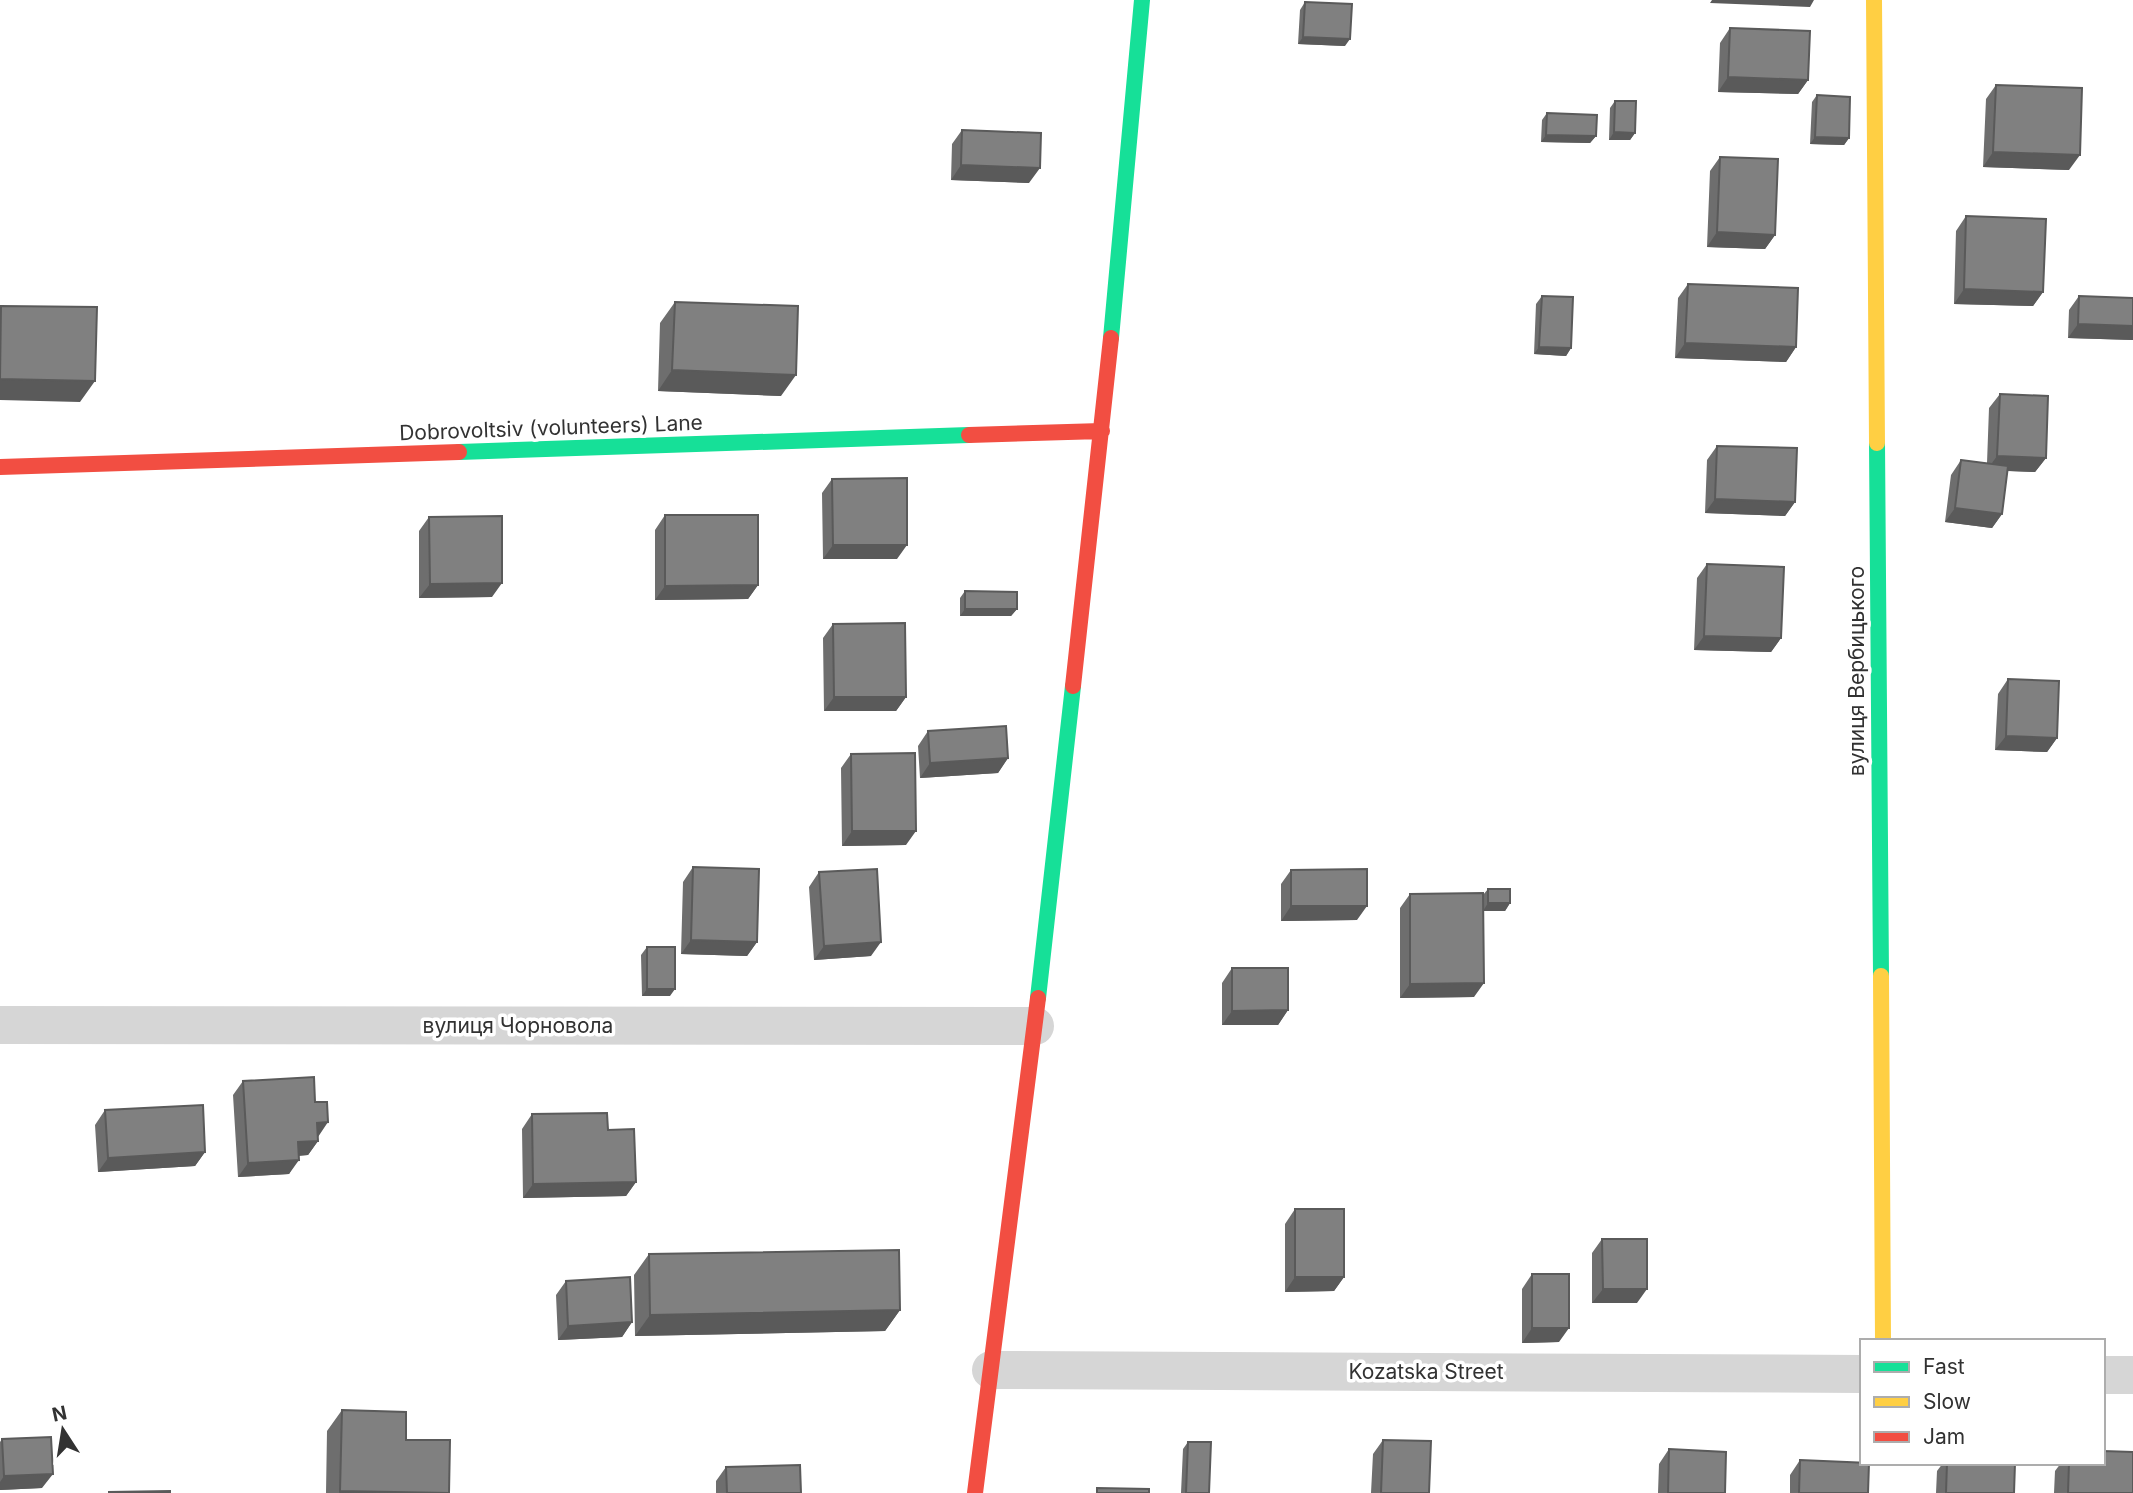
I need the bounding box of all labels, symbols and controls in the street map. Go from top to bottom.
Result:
street label: Dobrovoltsiv (volunteers) Lane [399,410,703,445]
street label: вулиця Вербицького [1844,566,1869,776]
street label: вулиця Чорновола [423,1013,613,1038]
legend [1860,1339,2105,1465]
text: Fast [1923,1354,1965,1379]
street label: Kozatska Street [1348,1359,1504,1384]
text: Slow [1923,1389,1971,1414]
north arrow [28,1395,98,1465]
text: N [50,1401,69,1427]
text: Jam [1923,1424,1965,1449]

